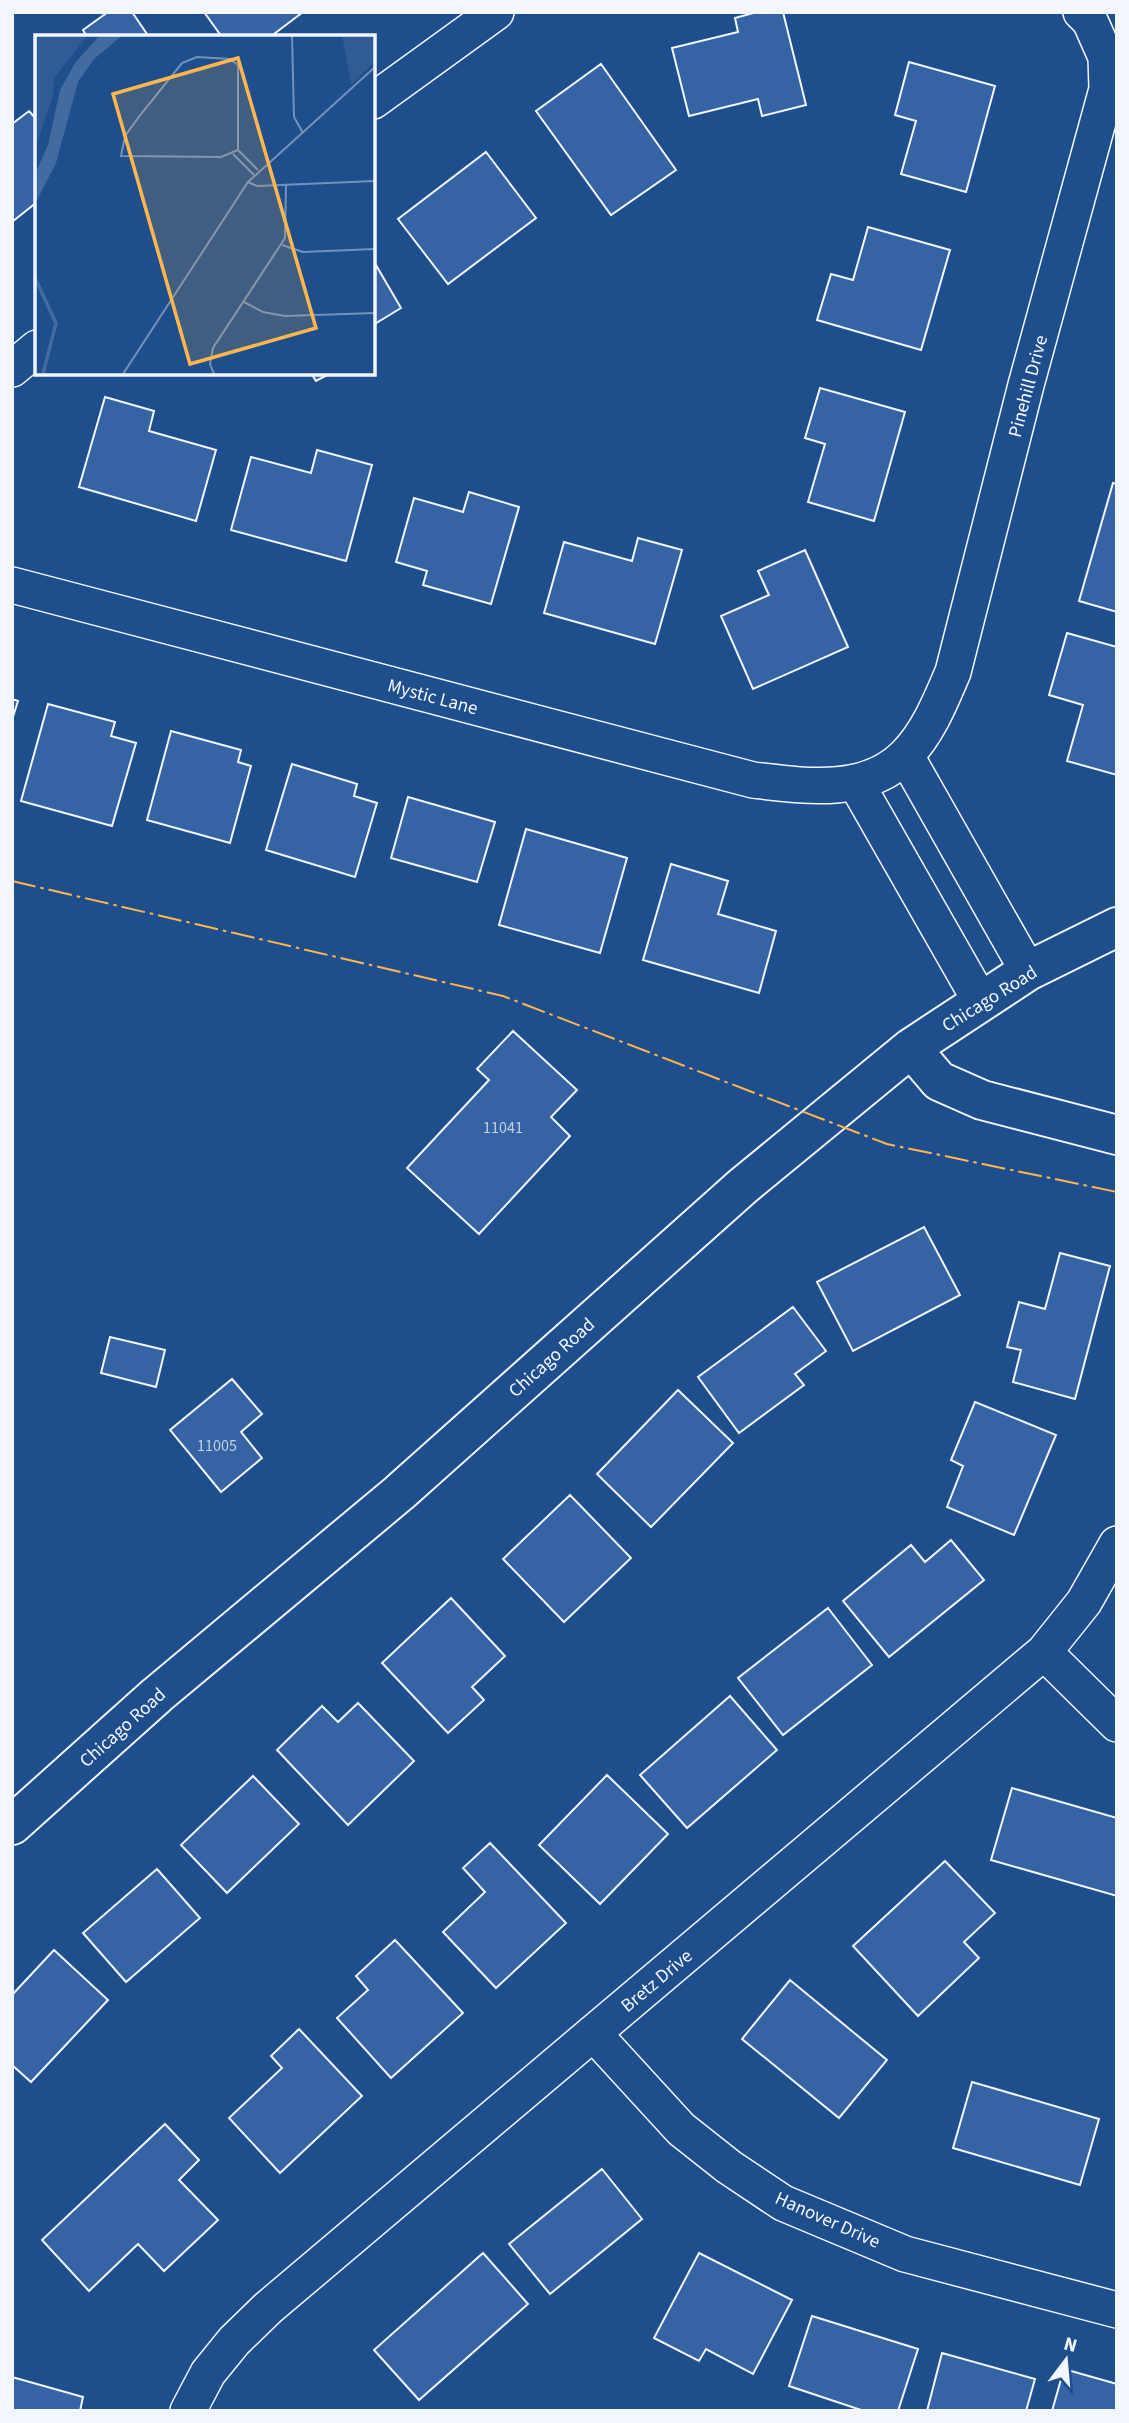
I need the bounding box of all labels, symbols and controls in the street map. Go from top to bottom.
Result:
inset map [35,35,374,374]
street label: Pinehill Drive [1002,332,1055,441]
street label: Mystic Lane [384,672,481,722]
street label: Chicago Road [937,959,1043,1039]
house number: 11041 [483,1117,523,1139]
street label: Chicago Road [503,1312,601,1404]
house number: 11005 [197,1435,237,1457]
street label: Chicago Road [74,1682,172,1774]
street label: Bretz Drive [615,1943,699,2019]
street label: Hanover Drive [771,2185,884,2256]
north arrow [1031,2325,1101,2395]
text: N [1060,2330,1080,2360]

